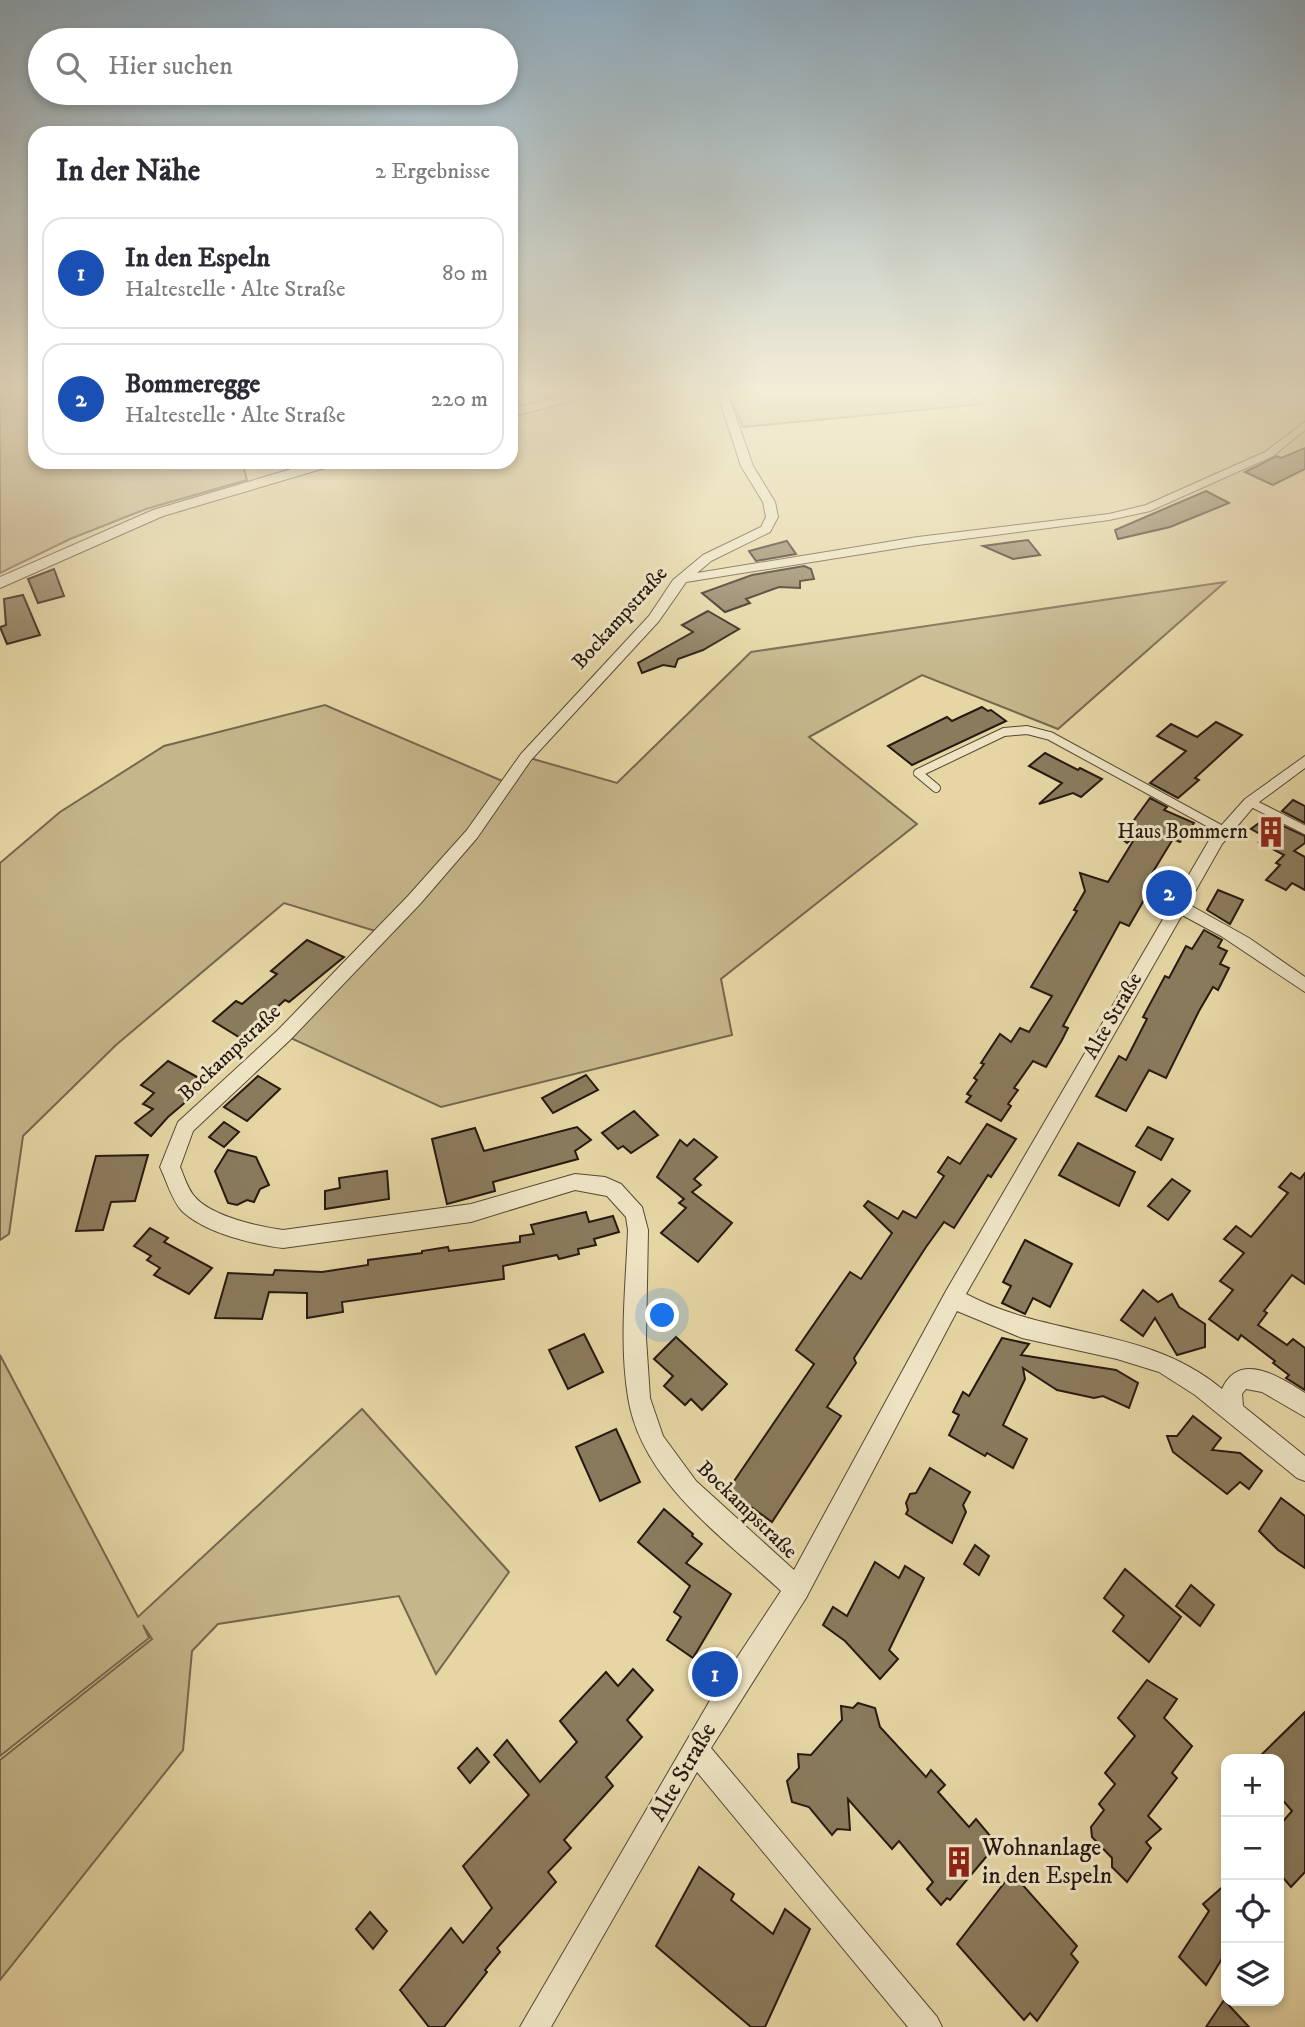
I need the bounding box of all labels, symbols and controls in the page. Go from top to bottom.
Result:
search box [28,28,518,105]
icon: search [52,48,90,86]
text: Hier suchen [108,50,233,83]
text: In der Nähe [56,153,200,190]
text: 2 Ergebnisse [375,157,490,186]
text: In den Espeln [125,242,270,275]
text: 1 [77,259,85,288]
text: 80 m [442,259,488,288]
text: Haltestelle · Alte Straße [125,275,346,304]
text: Bommeregge [125,368,260,401]
text: 2 [75,385,87,414]
text: 220 m [431,385,488,414]
text: Haltestelle · Alte Straße [125,401,346,430]
street label: Bockampstraße [567,561,673,675]
building icon: Haus Bommern [1254,815,1288,849]
place label: Haus Bommern [1117,819,1248,845]
pin: 2 [1146,867,1192,919]
street label: Alte Straße [1078,968,1148,1064]
street label: Bockampstraße [174,999,287,1107]
your location [645,1298,679,1332]
street label: Bockampstraße [691,1455,803,1565]
pin: 1 [692,1648,738,1700]
street label: Alte Straße [643,1717,723,1827]
map controls [1221,1754,1284,2006]
button: + [1221,1754,1284,1817]
button: − [1221,1817,1284,1880]
place label: Wohnanlage in den Espeln [981,1833,1113,1891]
building icon: Wohnanlage in den Espeln [942,1845,976,1879]
button: locate [1221,1880,1284,1943]
button: layers [1221,1943,1284,2006]

